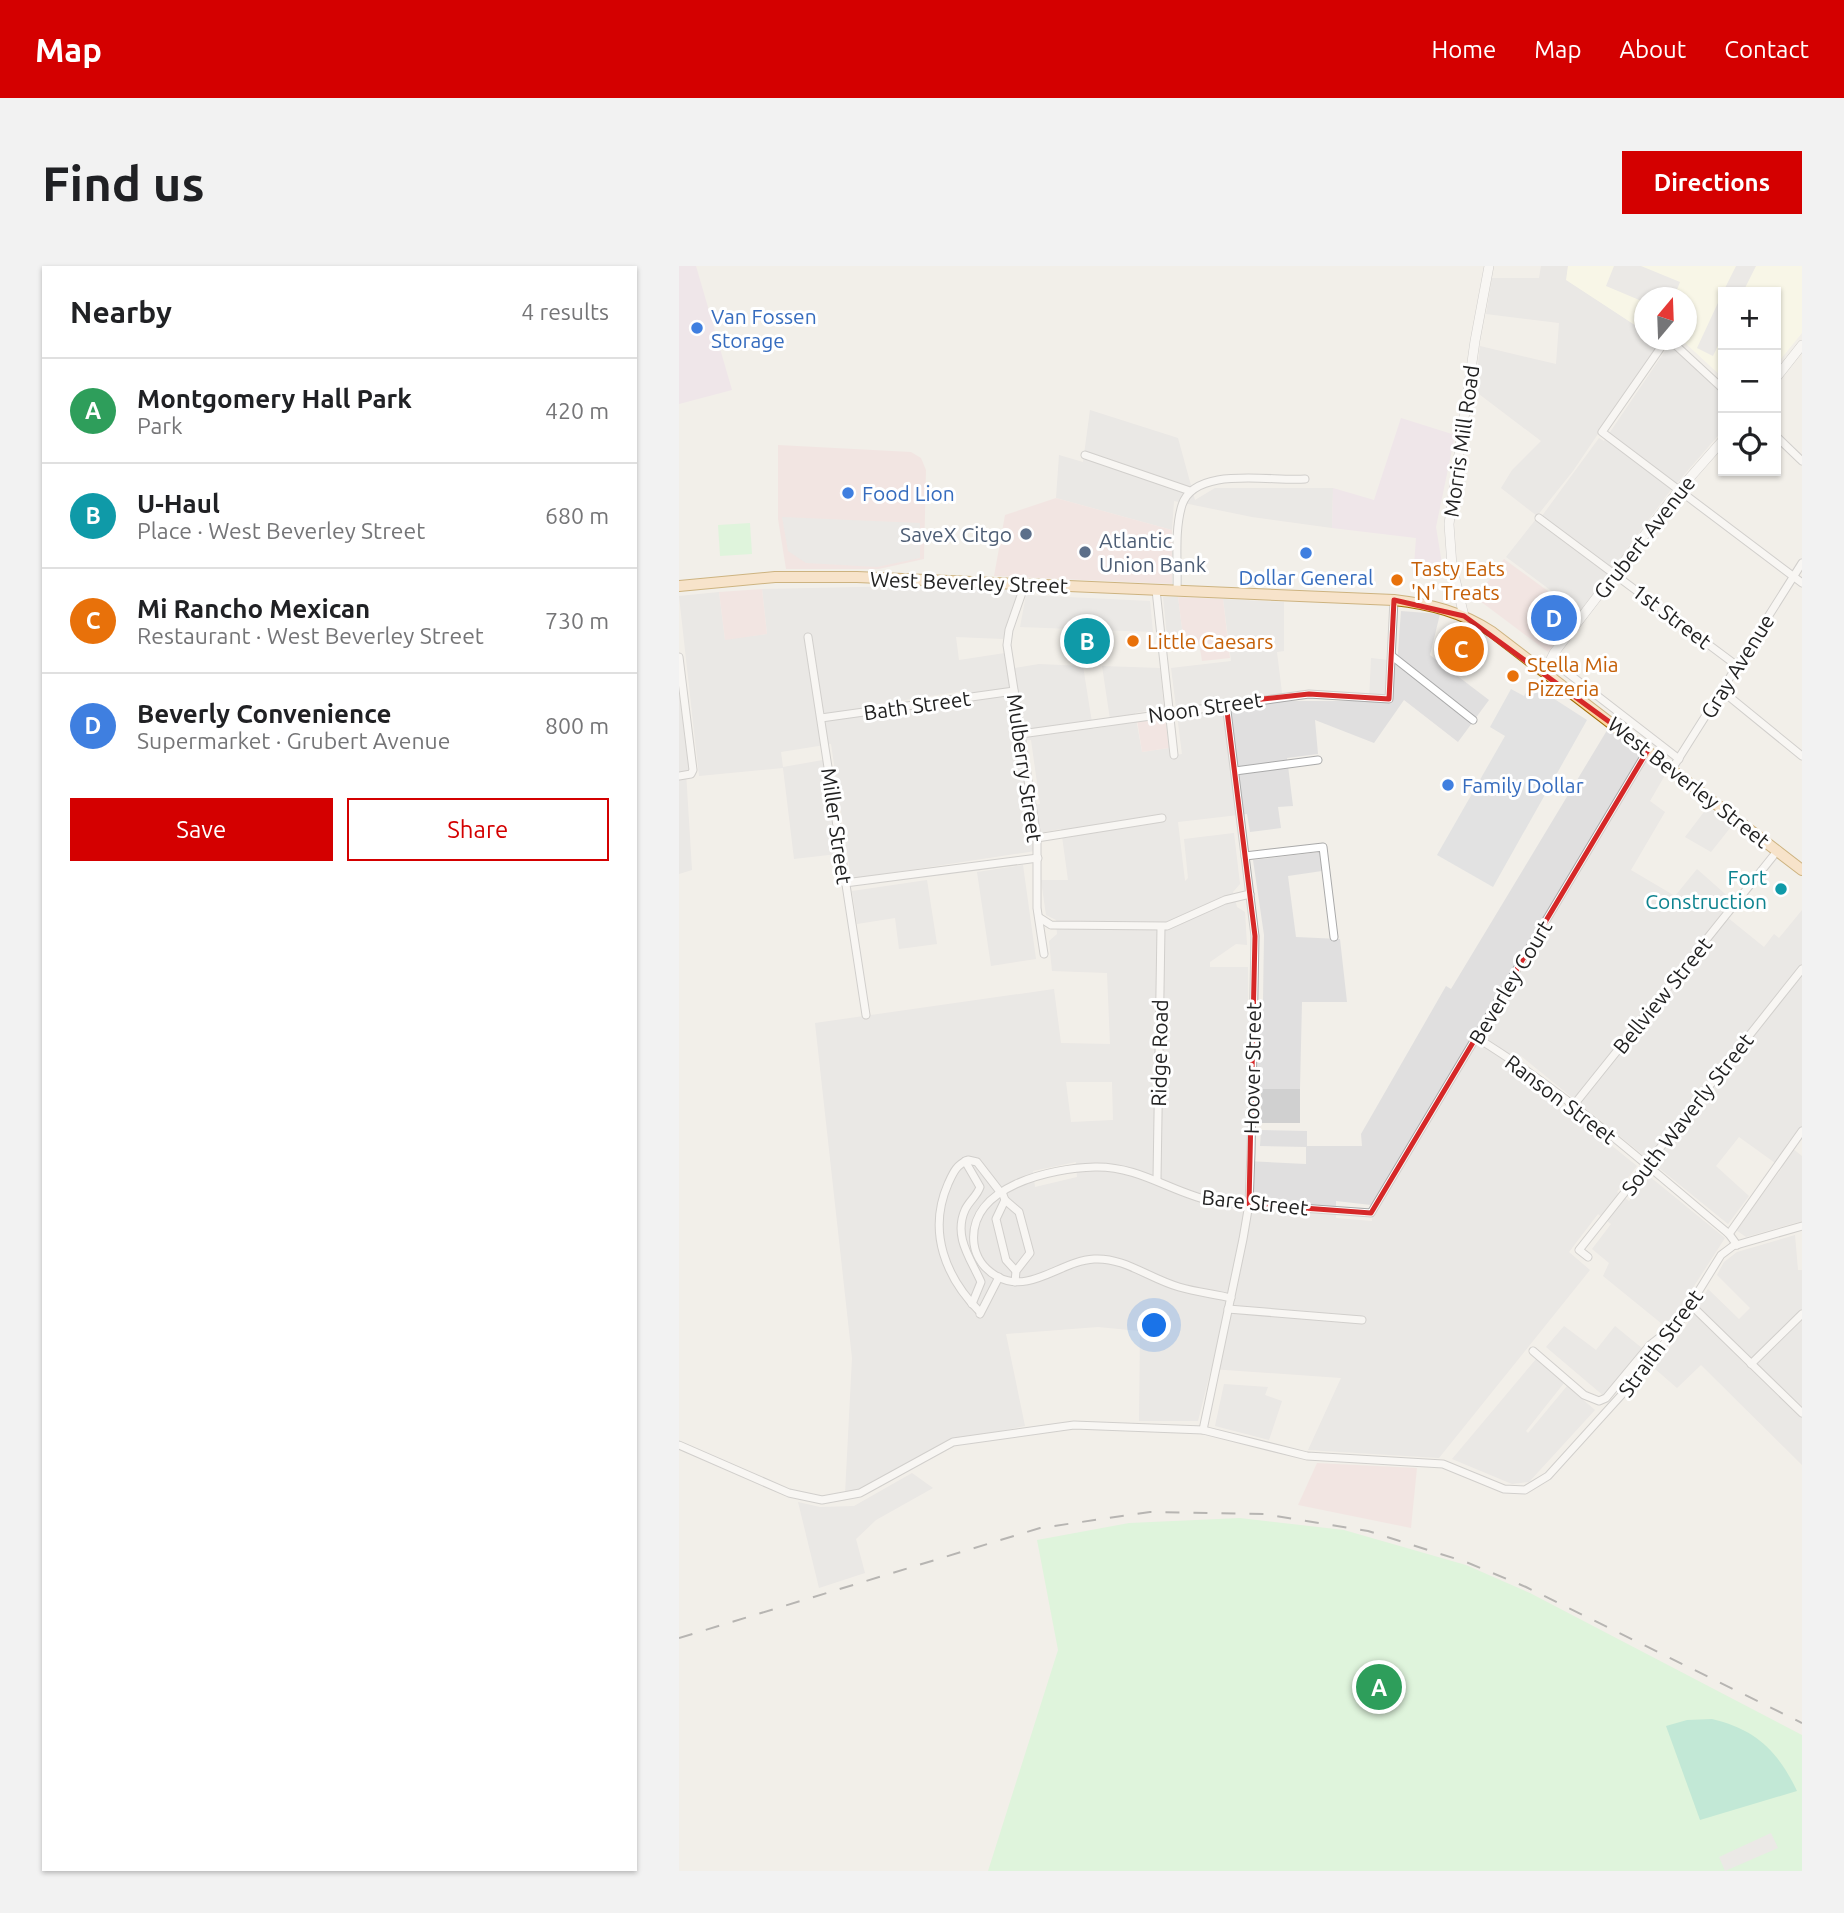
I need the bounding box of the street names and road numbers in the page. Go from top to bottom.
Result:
street label: Morris Mill Road [1438,364,1484,518]
street label: Grubert Avenue [1589,471,1699,603]
street label: West Beverley Street [870,567,1068,597]
street label: 1st Street [1628,579,1716,653]
street label: Gray Avenue [1695,609,1779,723]
street label: Bath Street [862,686,972,724]
street label: Noon Street [1146,687,1264,727]
street label: Mulberry Street [1003,692,1047,844]
street label: West Beverley Street [1604,712,1774,852]
street label: Miller Street [817,766,857,886]
street label: Beverley Court [1464,916,1556,1048]
street label: Bellview Street [1608,932,1716,1058]
street label: Ridge Road [1146,999,1172,1107]
street label: Hoover Street [1239,1002,1265,1134]
street label: South Waverly Street [1616,1028,1758,1200]
street label: Ranson Street [1501,1049,1621,1149]
street label: Bare Street [1200,1184,1310,1220]
street label: Straith Street [1613,1285,1707,1401]

